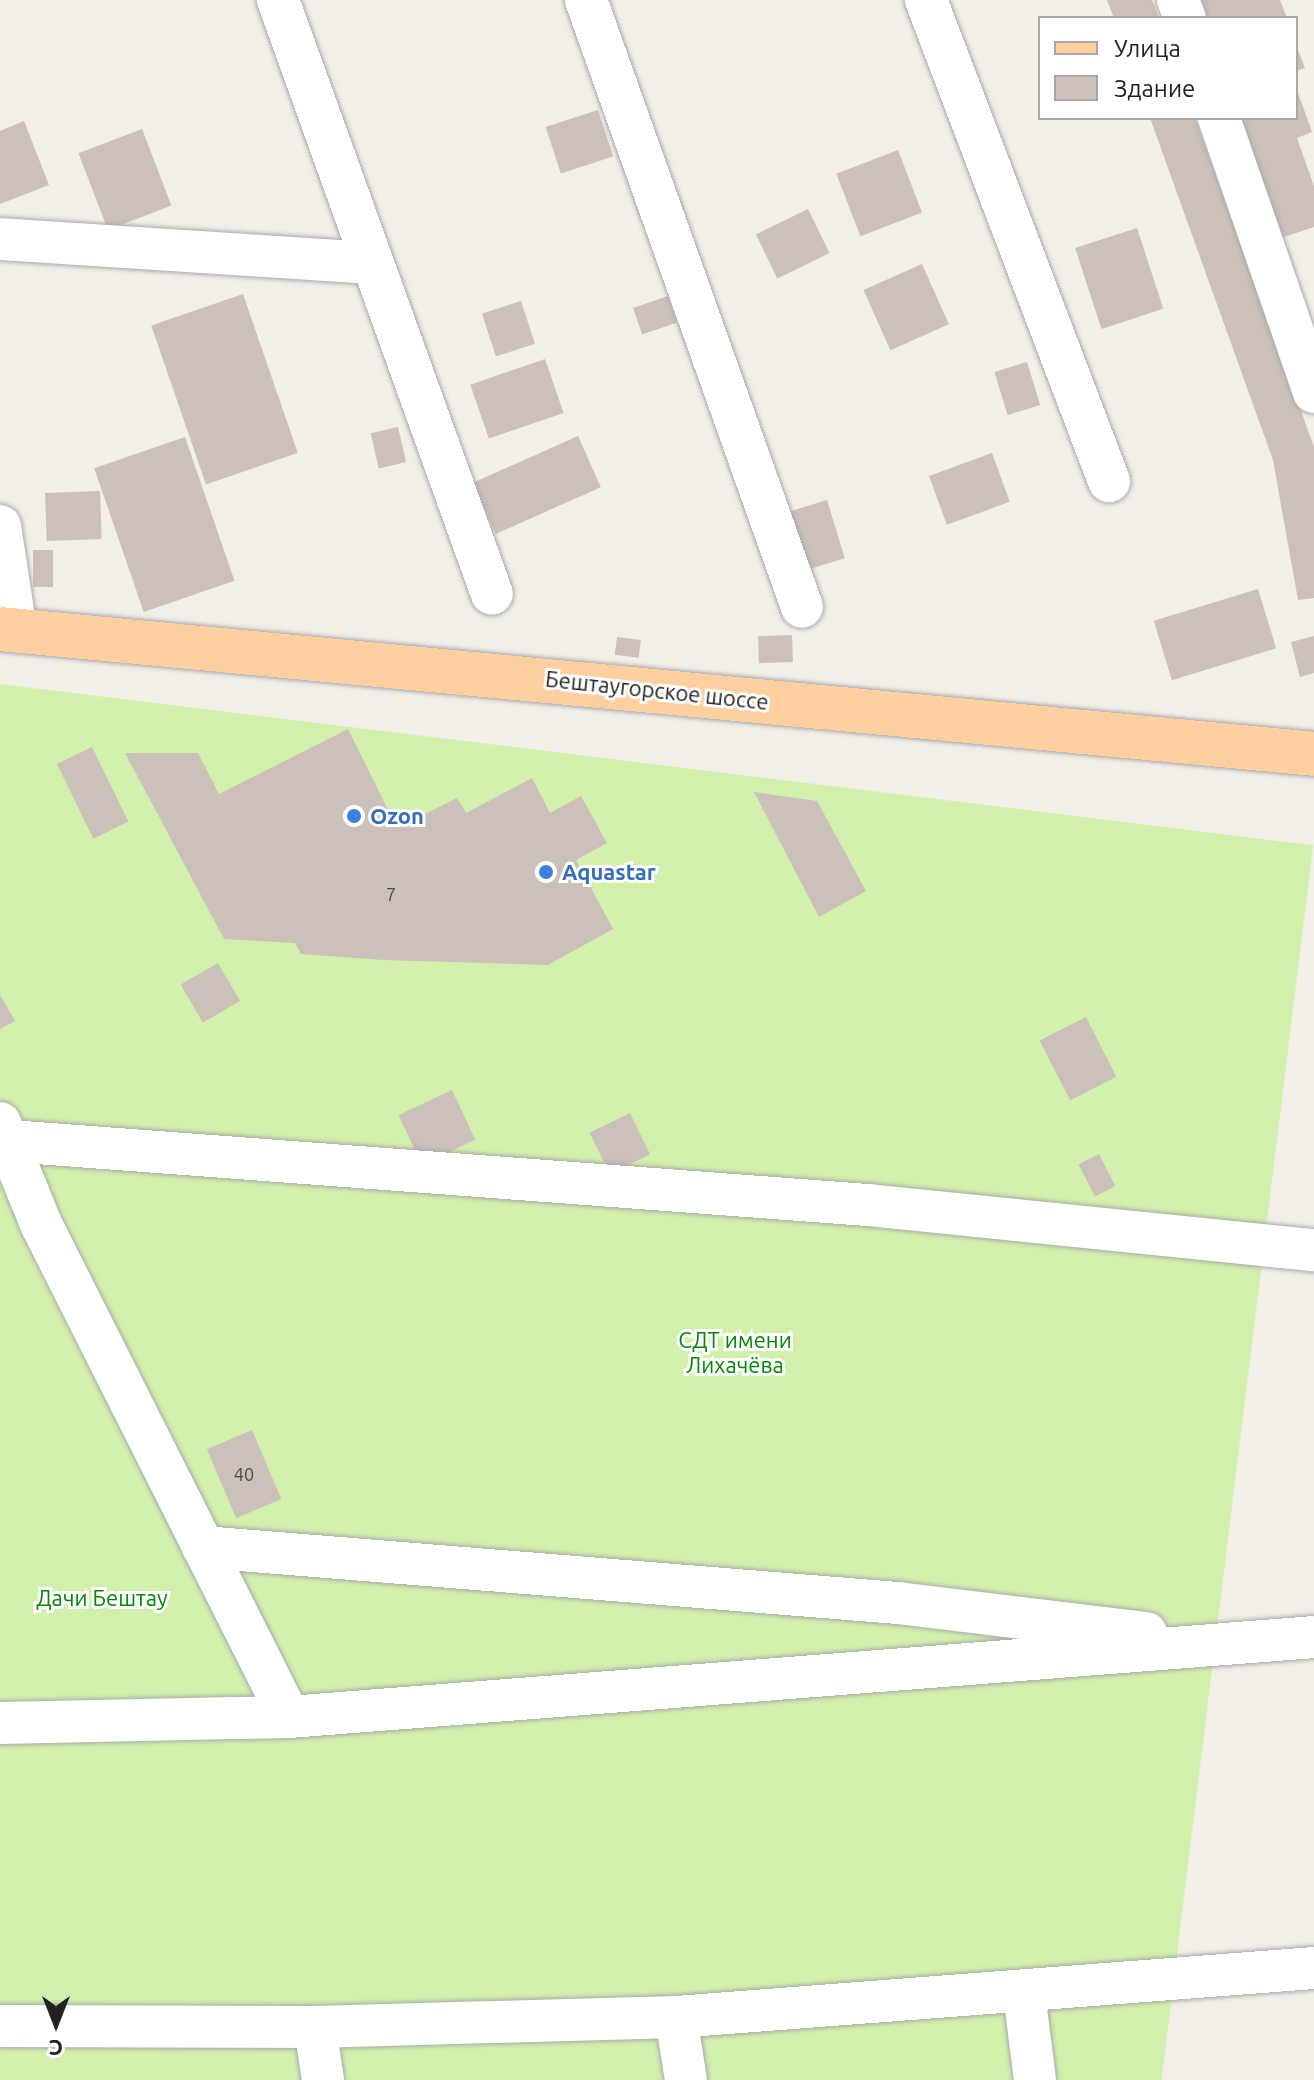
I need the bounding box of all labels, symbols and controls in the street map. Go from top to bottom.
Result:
legend [1038,16,1298,120]
text: Улица [1114,35,1181,62]
text: Здание [1114,75,1195,102]
street label: Бештаугорское шоссе [544,665,770,715]
place label: Ozon [370,803,424,829]
marker: Ozon [345,807,363,825]
place label: Aquastar [562,859,656,885]
marker: Aquastar [537,863,555,881]
house number: 7 [386,883,396,905]
park label: СДТ имени Лихачёва [678,1326,792,1378]
house number: 40 [234,1463,254,1485]
park label: Дачи Бештау [36,1585,168,1611]
north arrow [16,1984,96,2064]
text: С [49,2036,63,2061]

